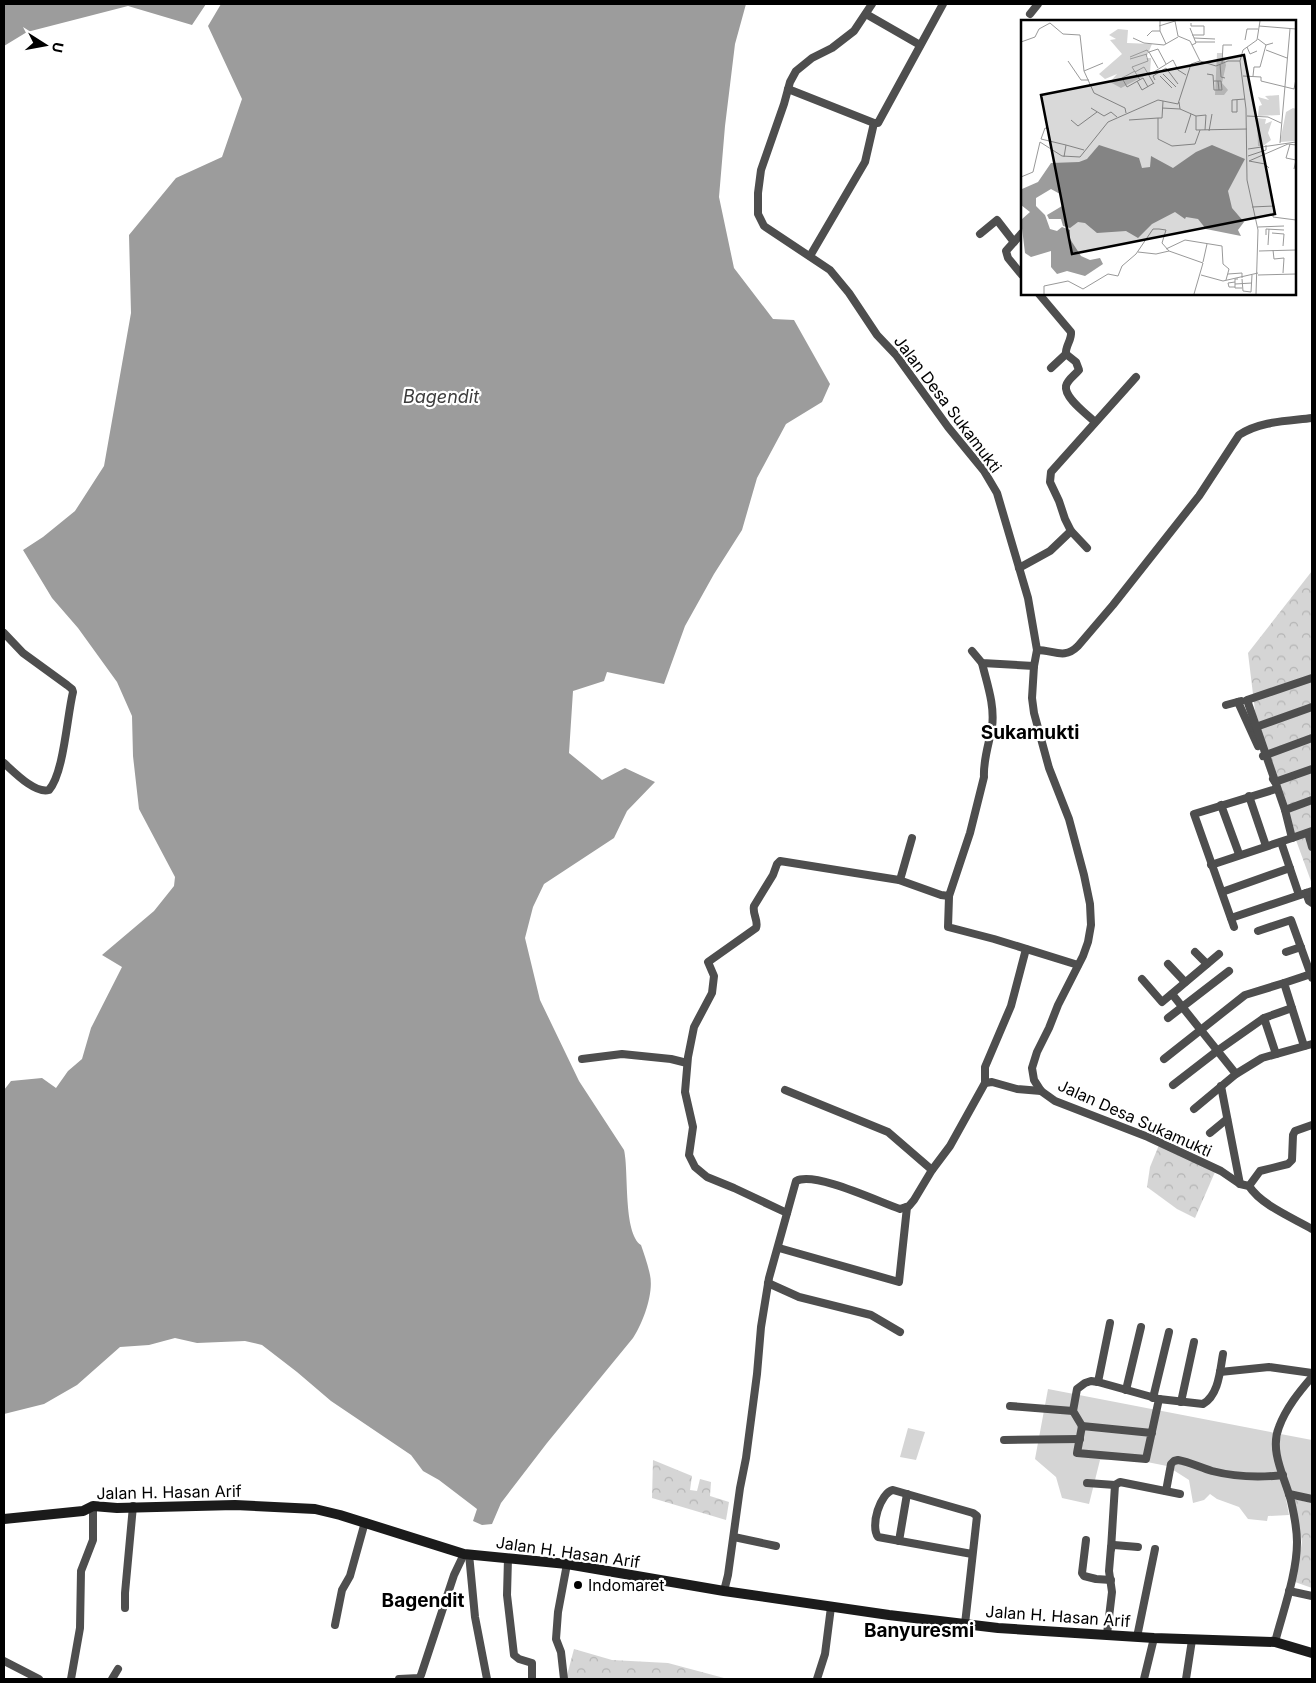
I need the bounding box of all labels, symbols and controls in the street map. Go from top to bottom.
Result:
north arrow [20,20,70,70]
inset map [1021,20,1296,295]
text: U [49,41,68,54]
street label: Jalan Desa Sukamukti [890,331,1006,477]
water label: Bagendit [403,386,480,407]
district label: Sukamukti [981,721,1079,744]
street label: Jalan Desa Sukamukti [1055,1075,1215,1161]
street label: Jalan H. Hasan Arif [96,1481,242,1503]
street label: Jalan H. Hasan Arif [495,1532,641,1572]
place label: Indomaret [588,1575,664,1595]
marker: Indomaret [572,1579,584,1591]
district label: Bagendit [382,1589,464,1612]
street label: Jalan H. Hasan Arif [985,1601,1131,1631]
district label: Banyuresmi [864,1619,974,1642]

